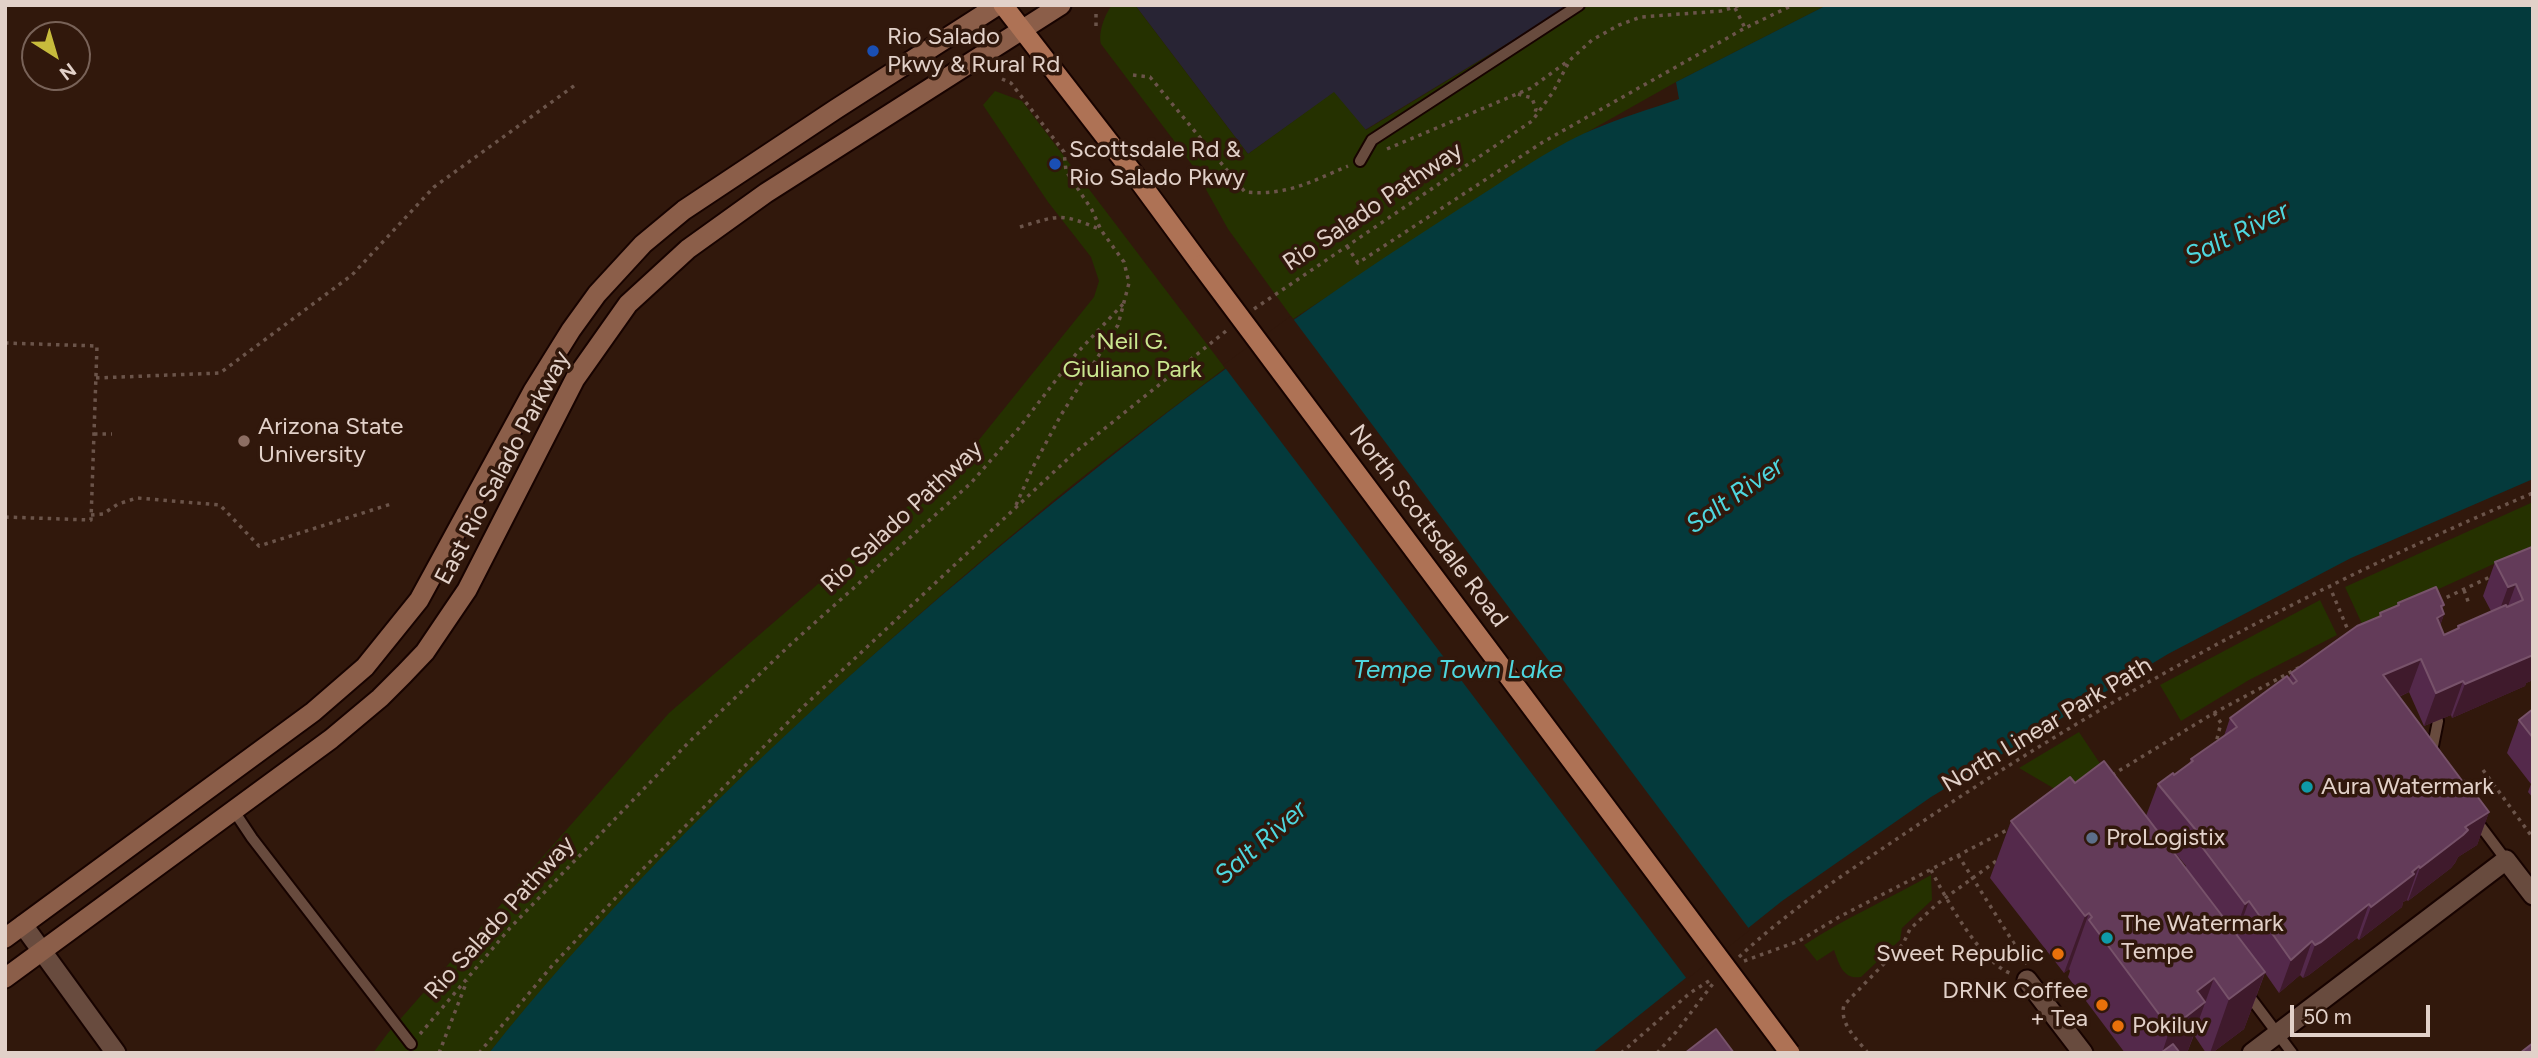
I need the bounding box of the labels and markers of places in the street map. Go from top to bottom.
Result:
place label: Rio Salado Pkwy & Rural Rd [887,23,1060,79]
marker: Rio Salado Pkwy & Rural Rd [865,43,881,59]
place label: Scottsdale Rd & Rio Salado Pkwy [1069,136,1245,192]
marker: Scottsdale Rd & Rio Salado Pkwy [1047,156,1063,172]
place label: Arizona State University [258,413,403,469]
marker: Arizona State University [236,433,252,449]
place label: Aura Watermark [2321,773,2494,801]
marker: Aura Watermark [2299,779,2315,795]
place label: ProLogistix [2106,824,2225,852]
marker: ProLogistix [2084,830,2100,846]
place label: The Watermark Tempe [2121,910,2284,966]
marker: The Watermark Tempe [2099,930,2115,946]
place label: Sweet Republic [1876,940,2044,968]
marker: Sweet Republic [2050,946,2066,962]
place label: DRNK Coffee + Tea [1942,977,2088,1033]
marker: DRNK Coffee + Tea [2094,997,2110,1013]
place label: Pokiluv [2132,1012,2208,1040]
marker: Pokiluv [2110,1018,2126,1034]

